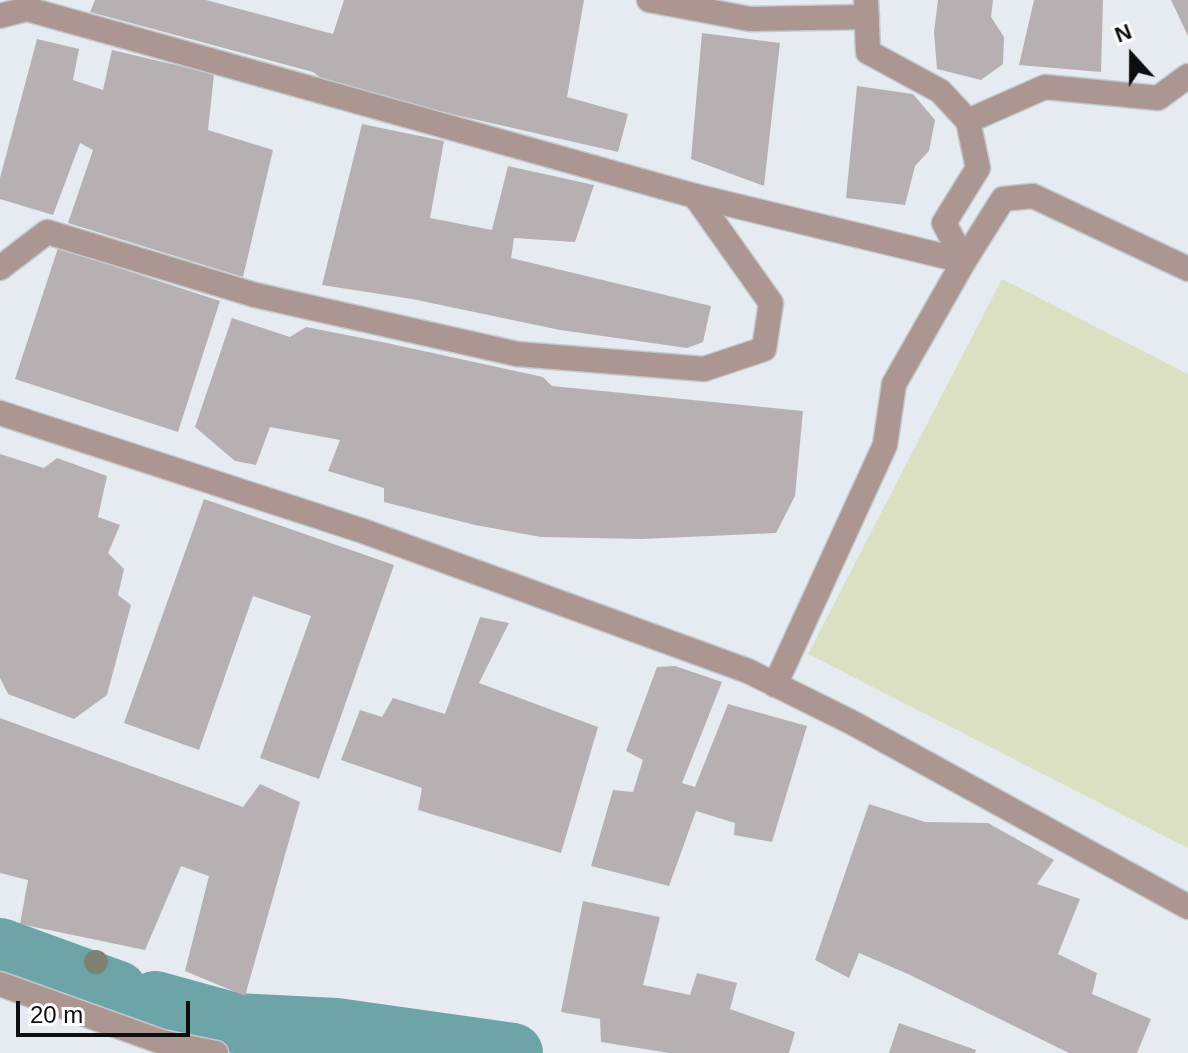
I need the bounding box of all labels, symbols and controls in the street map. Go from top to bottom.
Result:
north arrow [1092,16,1172,96]
text: N [1111,19,1135,48]
scale bar [20,985,194,1035]
text: 20 m [30,1001,83,1028]

